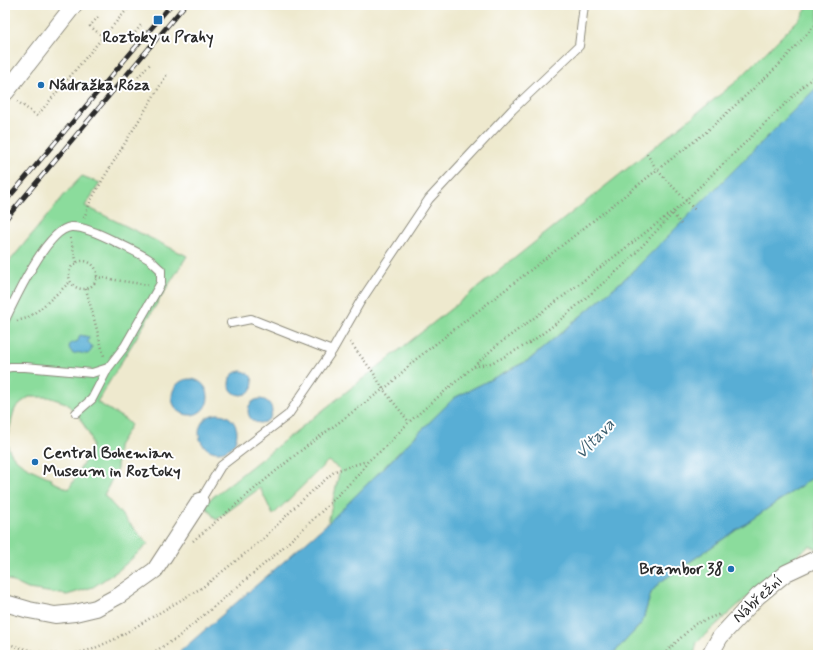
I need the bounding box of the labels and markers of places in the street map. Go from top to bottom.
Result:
marker: Roztoky u Prahy [152,14,164,26]
place label: Roztoky u Prahy [103,27,214,48]
place label: Nádražka Róza [49,75,150,96]
marker: Nádražka Róza [36,80,46,90]
place label: Central Bohemian Museum in Roztoky [43,443,181,482]
marker: Central Bohemian Museum in Roztoky [30,457,40,467]
place label: Brambor 38 [639,559,723,580]
marker: Brambor 38 [726,564,736,574]

